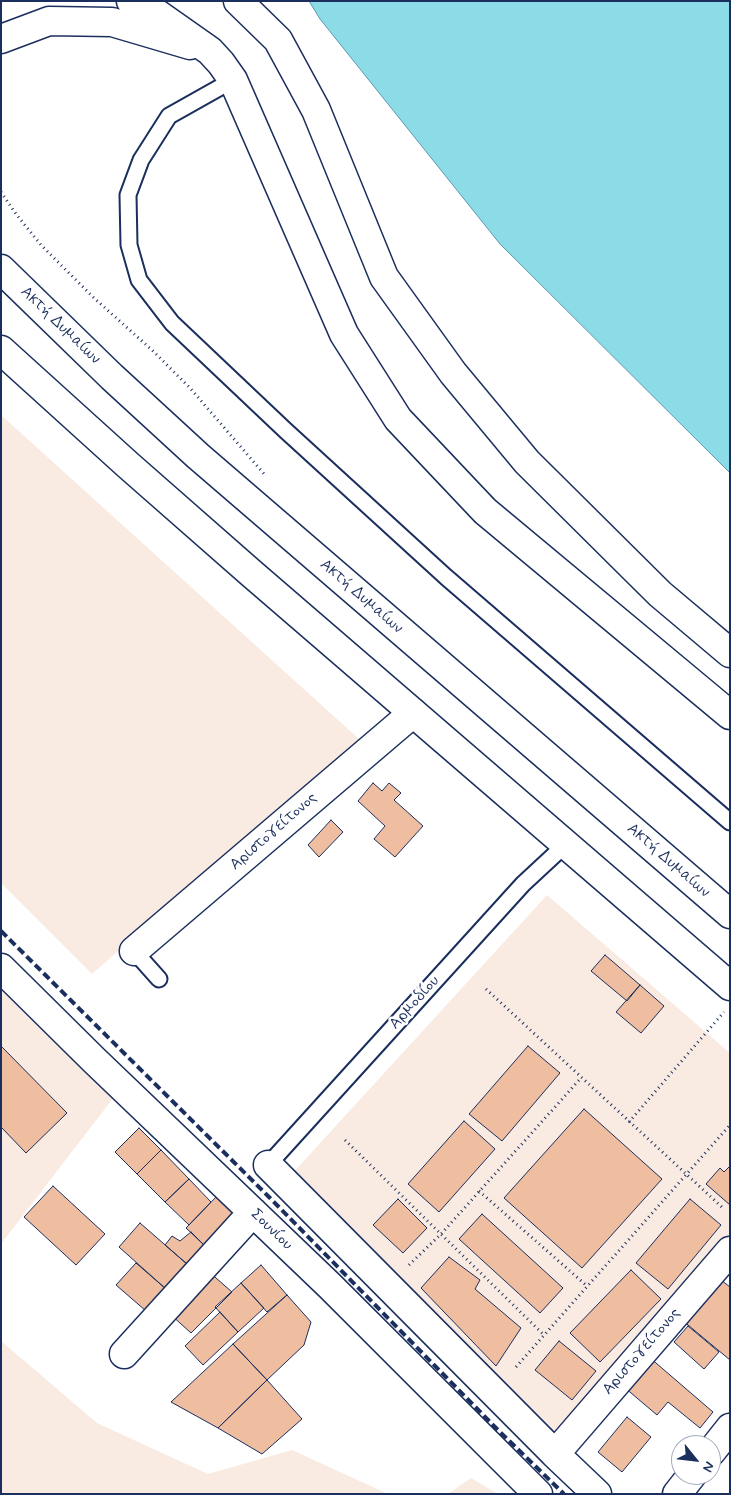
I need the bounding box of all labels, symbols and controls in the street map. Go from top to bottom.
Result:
street label: Ακτή Δυμαίων [16,283,104,369]
street label: Ακτή Δυμαίων [316,556,406,638]
street label: Αριστογείτονος [227,789,321,875]
street label: Ακτή Δυμαίων [623,820,713,902]
street label: Αρμοδίου [386,972,444,1034]
street label: Σουνίου [246,1205,296,1255]
street label: Αριστογείτονος [599,1305,685,1399]
north arrow [671,1435,721,1485]
text: N [698,1458,718,1475]

